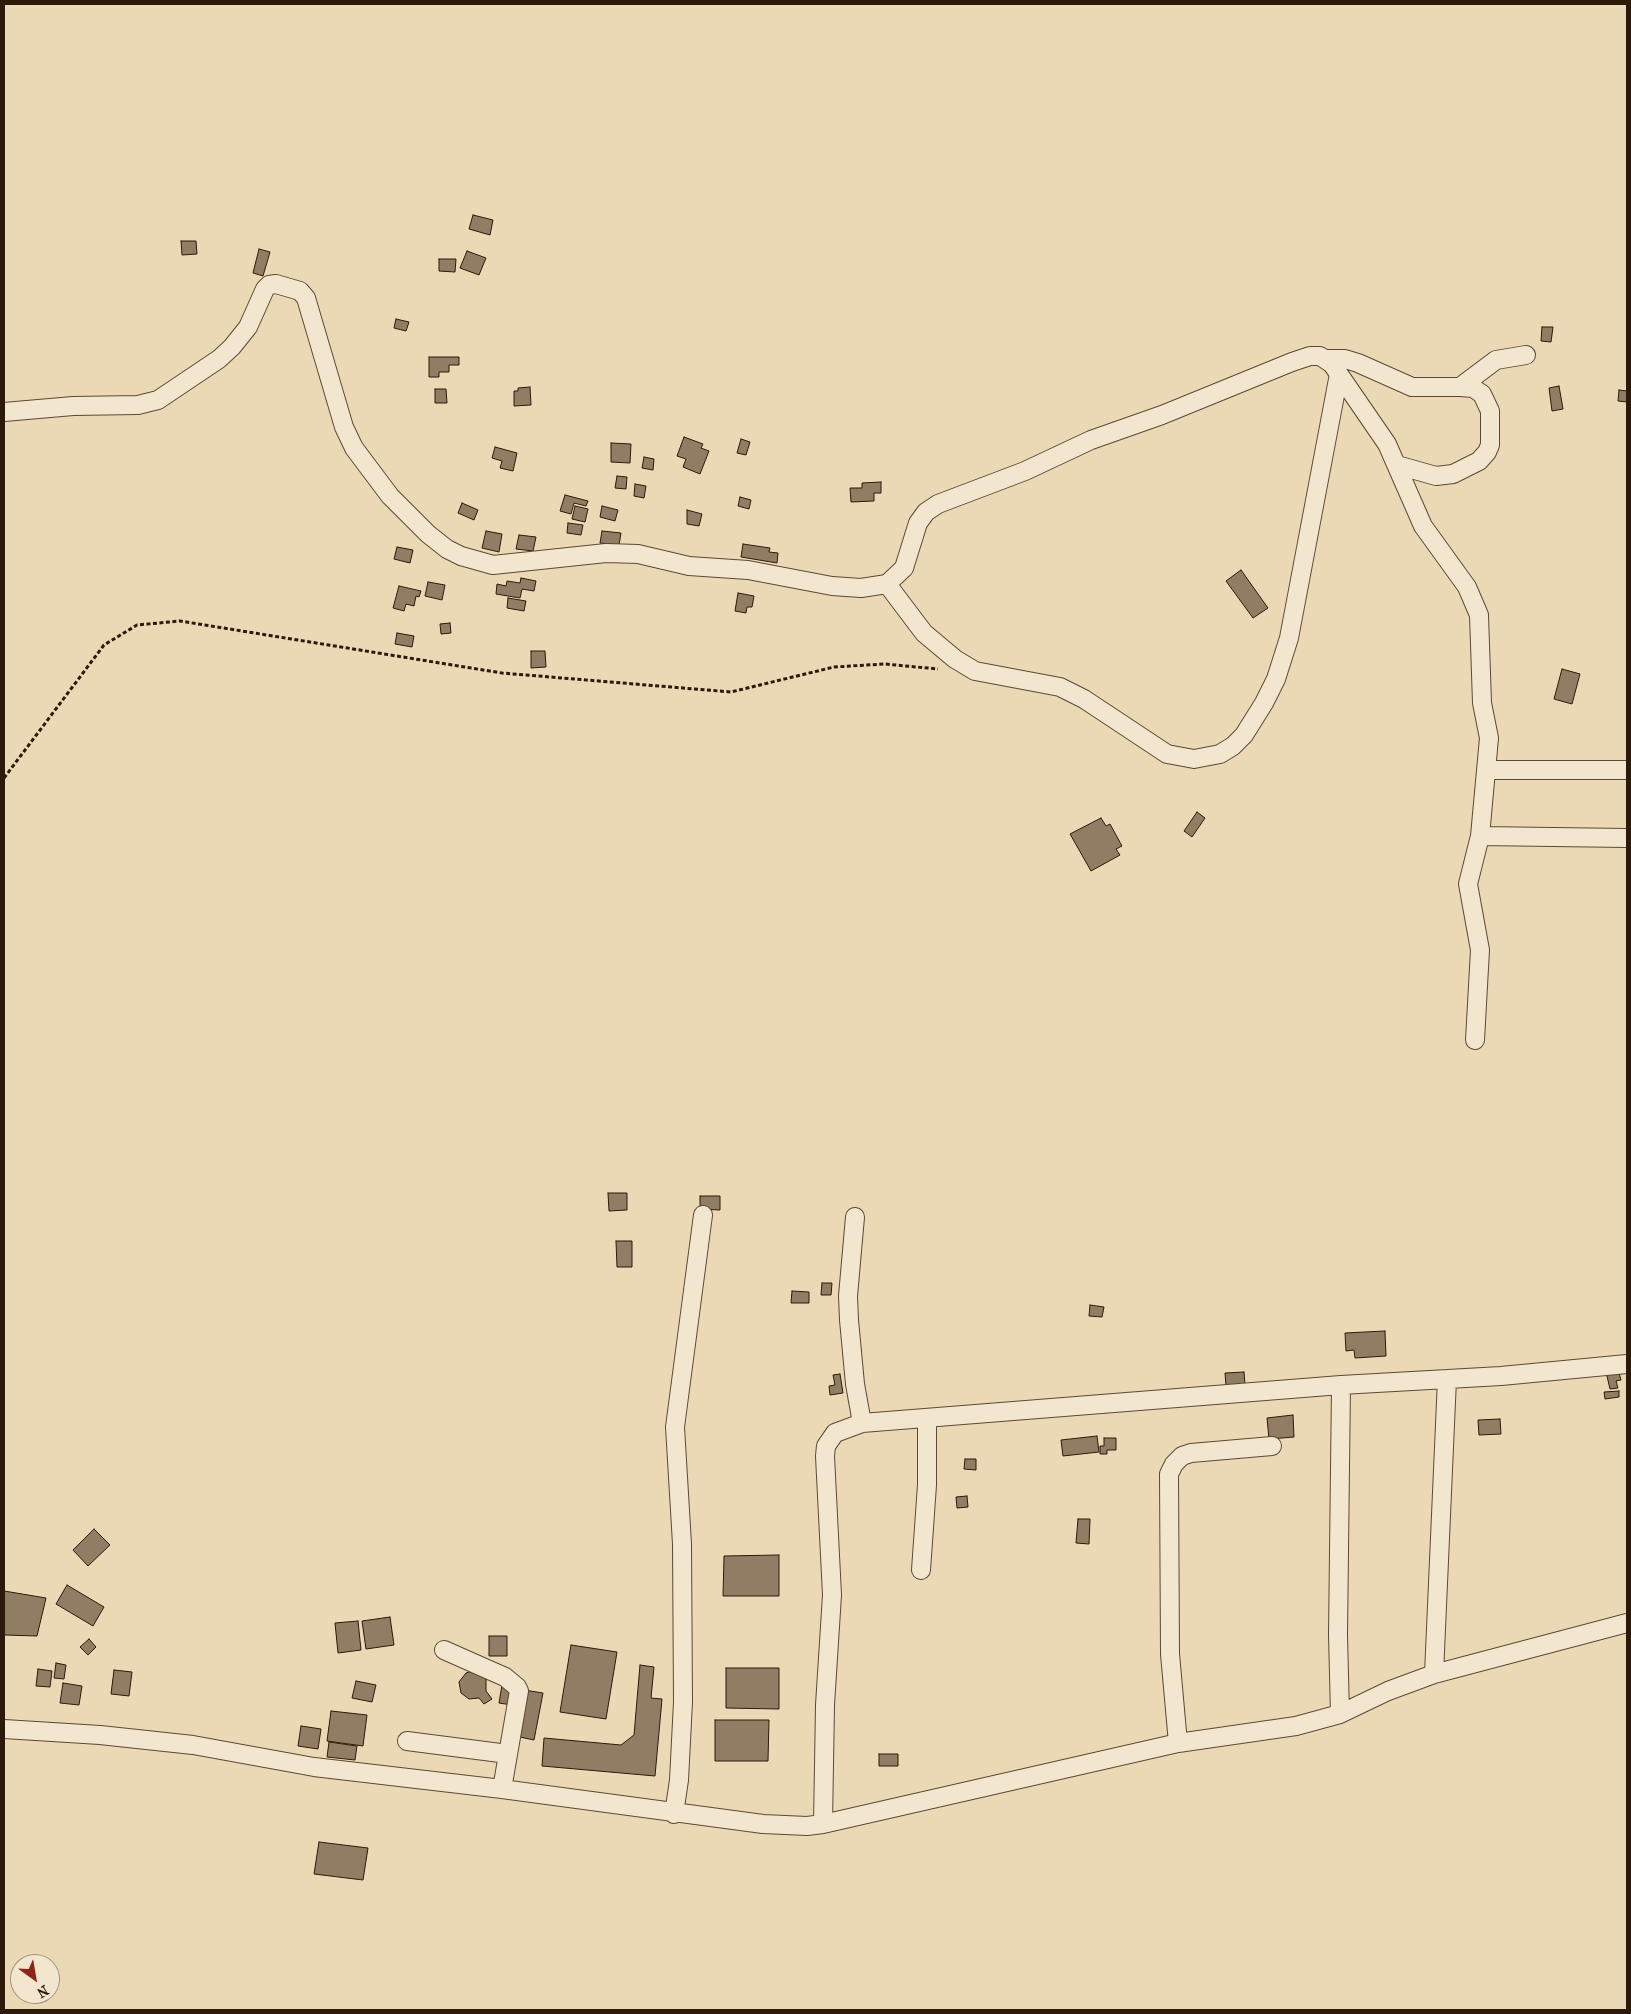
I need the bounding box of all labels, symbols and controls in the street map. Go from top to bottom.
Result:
north arrow [10,1954,60,2004]
text: N [34,1981,52,2001]

